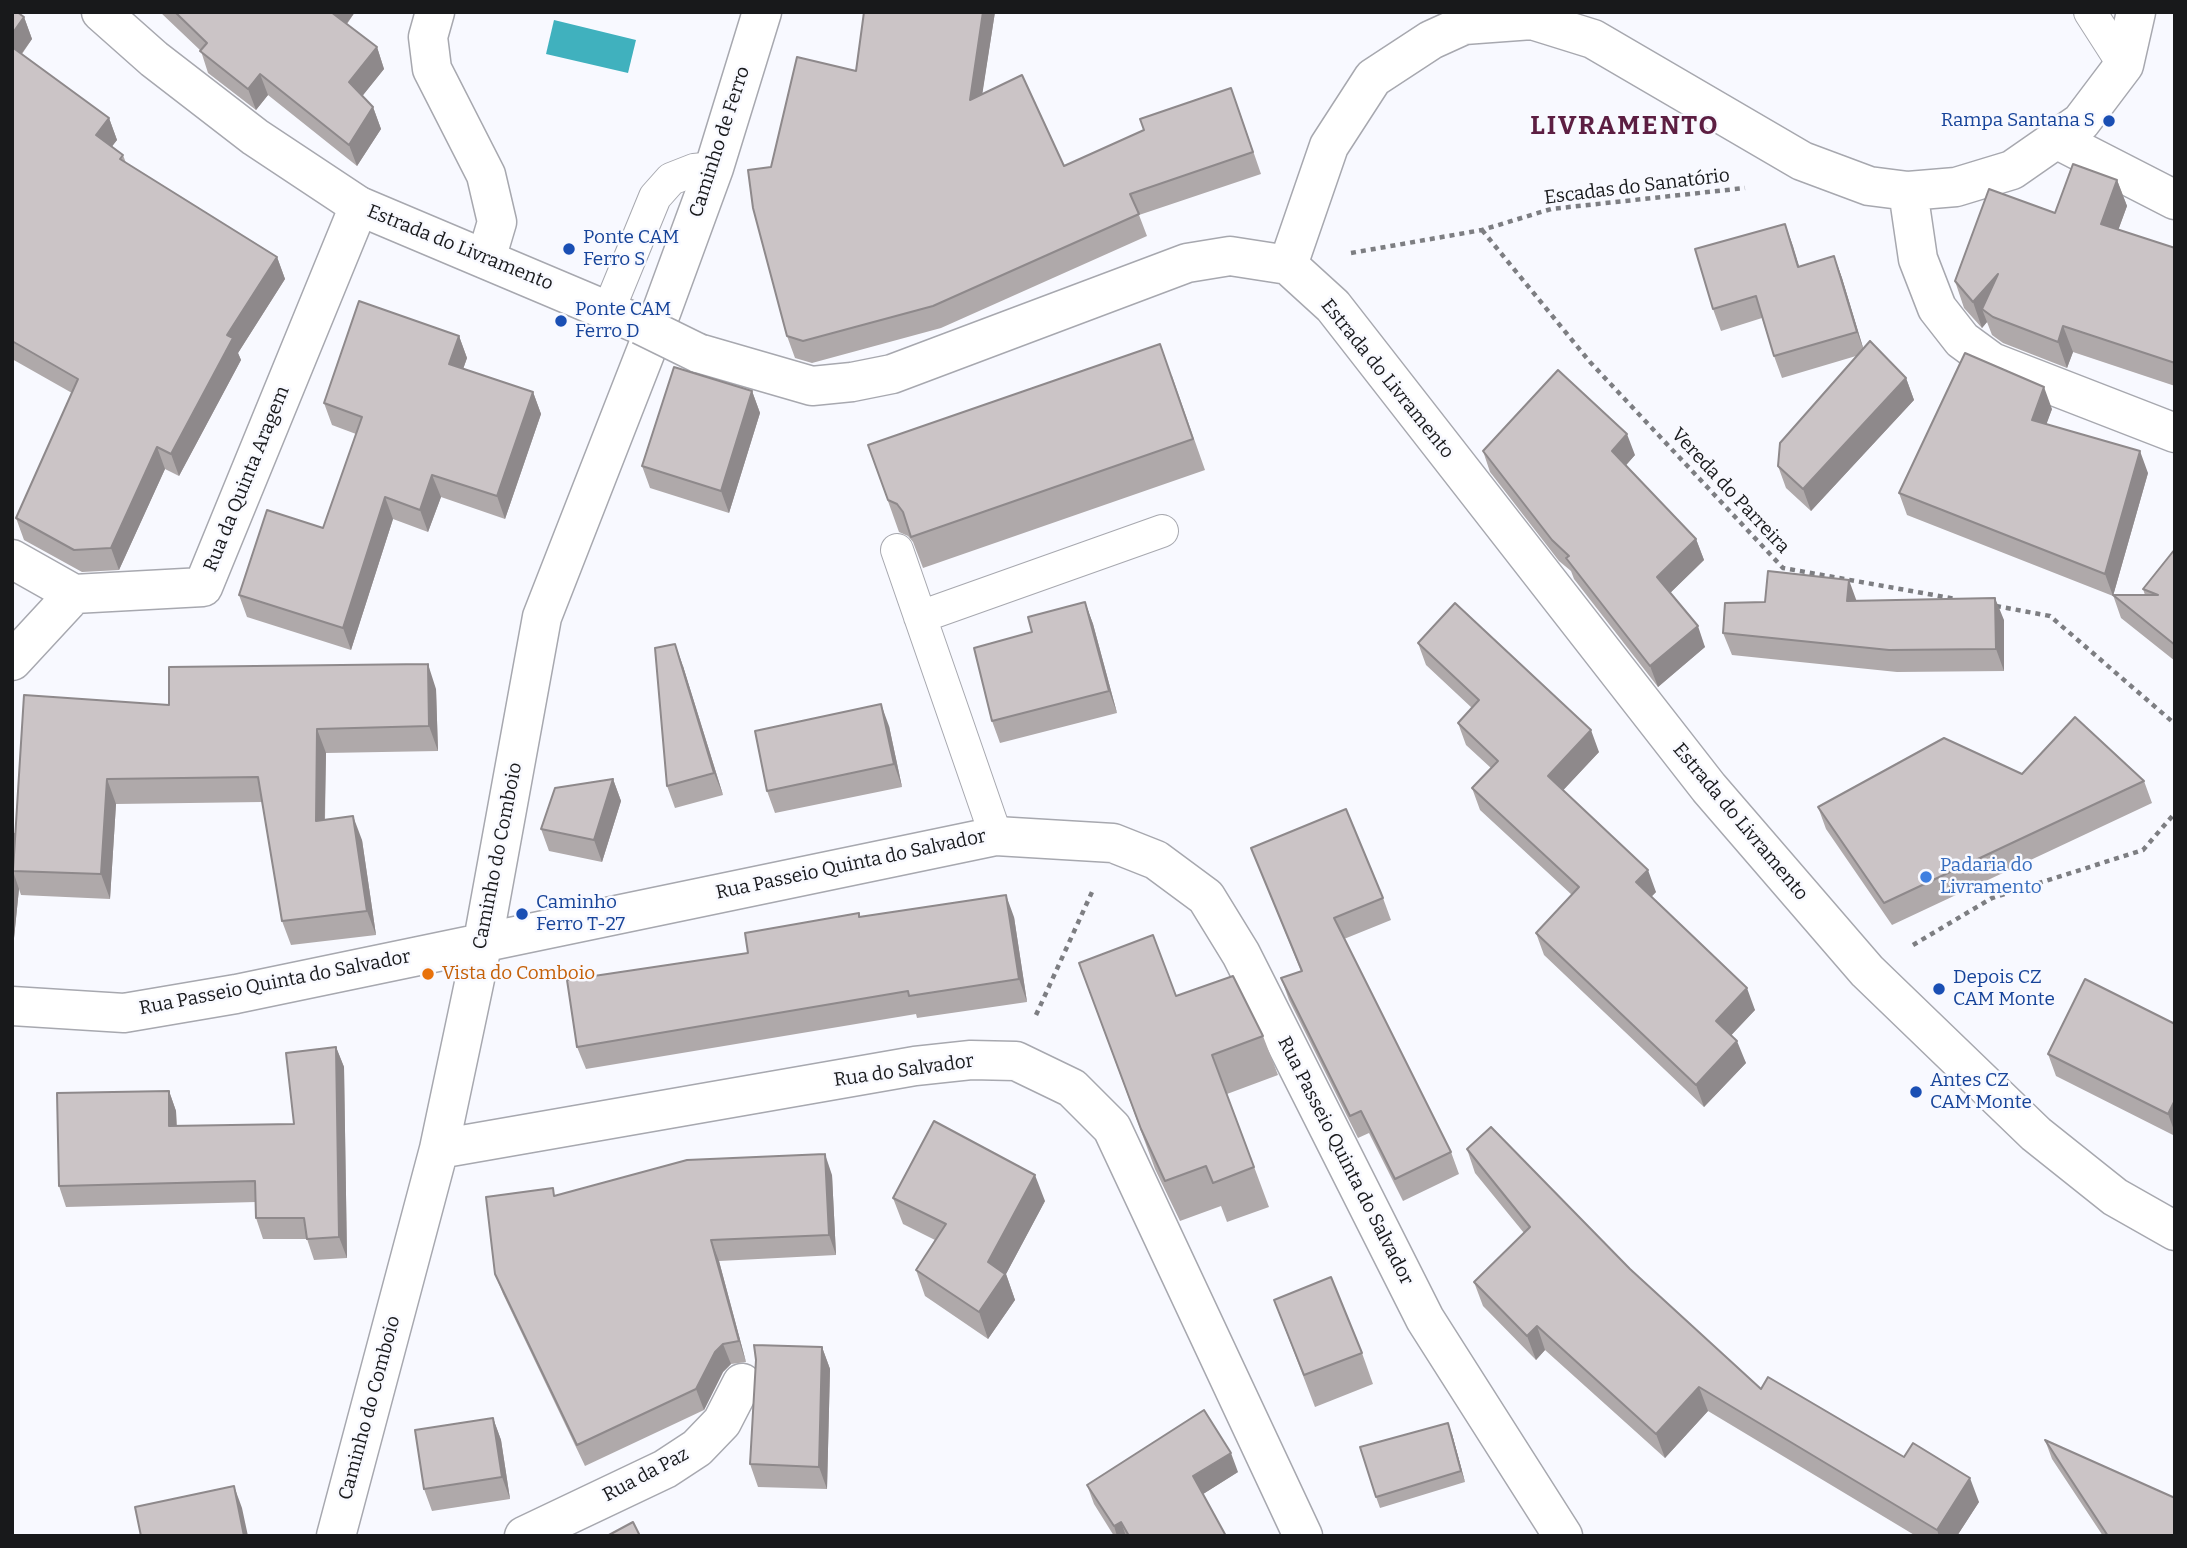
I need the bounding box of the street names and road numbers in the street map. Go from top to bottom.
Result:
street label: Caminho de Ferro [685,64,755,220]
street label: Escadas do Sanatório [1543,164,1731,210]
street label: Estrada do Livramento [364,200,556,296]
street label: Estrada do Livramento [1316,295,1458,463]
street label: Rua da Quinta Aragem [199,383,295,575]
street label: Vereda do Parreira [1666,424,1794,558]
street label: Estrada do Livramento [1667,739,1813,905]
street label: Caminho do Comboio [469,761,527,951]
street label: Rua Passeio Quinta do Salvador [714,825,988,905]
street label: Rua Passeio Quinta do Salvador [137,945,413,1021]
street label: Rua Passeio Quinta do Salvador [1272,1033,1418,1289]
street label: Rua do Salvador [832,1050,976,1092]
street label: Caminho do Comboio [334,1313,406,1503]
street label: Rua da Paz [599,1443,693,1507]

